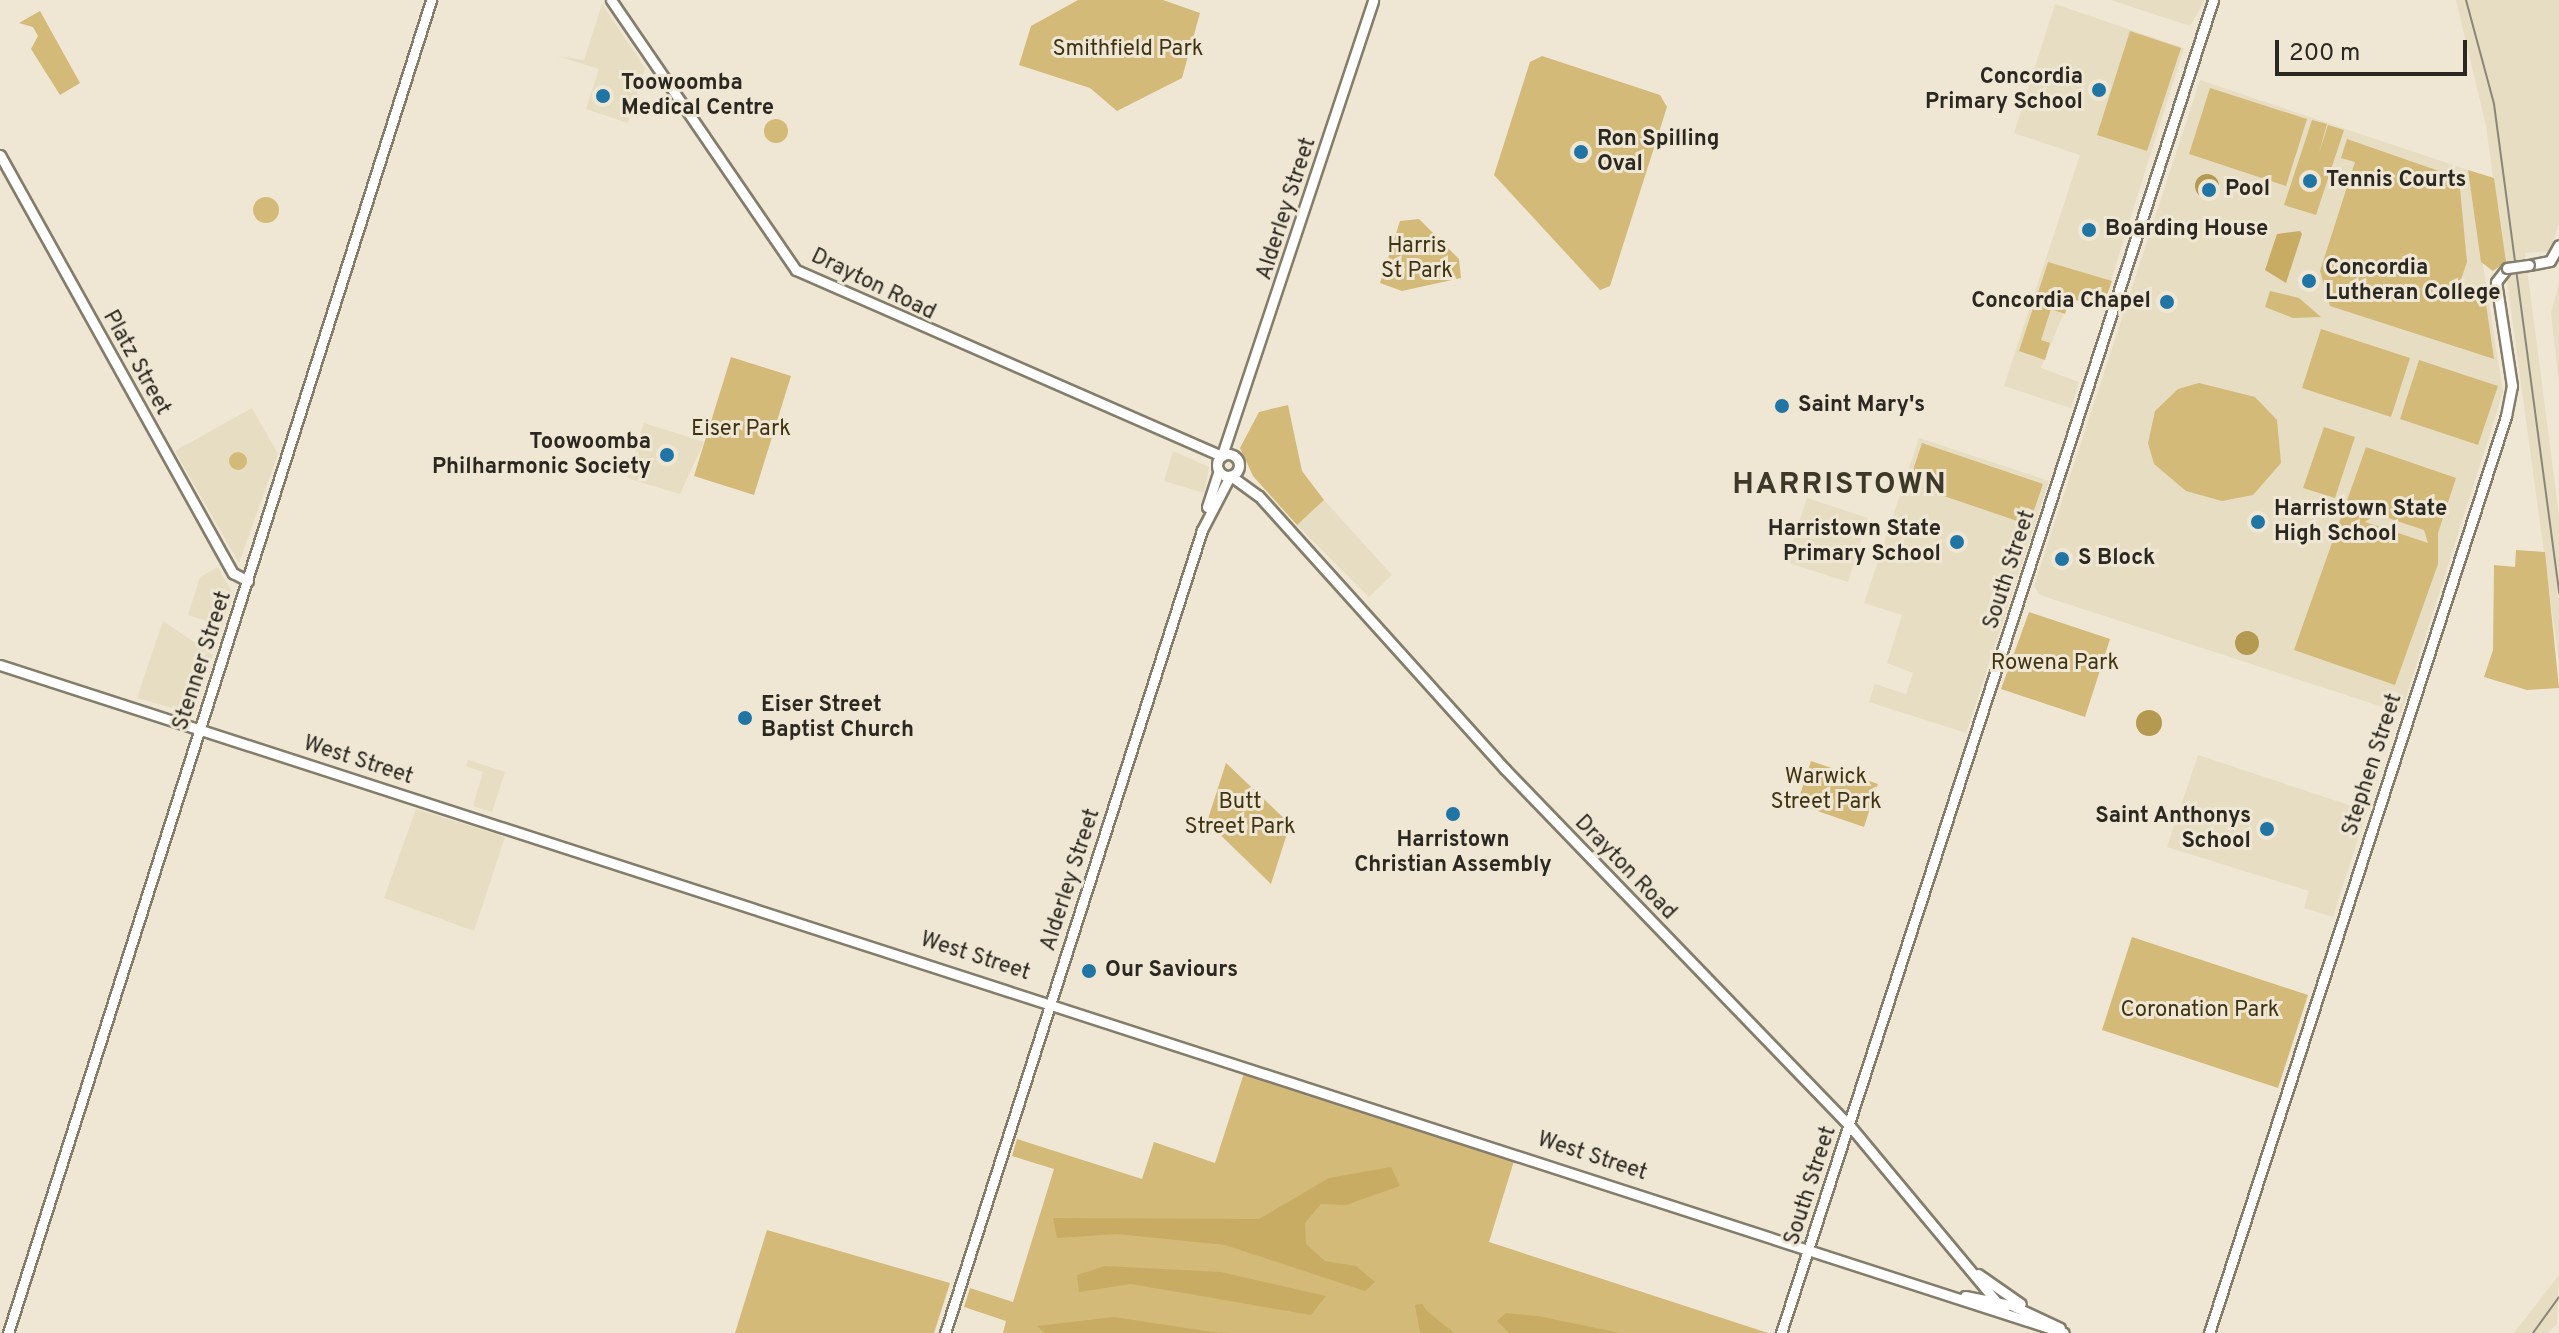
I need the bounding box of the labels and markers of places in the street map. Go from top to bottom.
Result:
place label: Concordia Primary School [1925,64,2083,116]
place label: Toowoomba Medical Centre [621,70,774,122]
marker: Concordia Primary School [2090,81,2108,99]
marker: Toowoomba Medical Centre [592,85,614,107]
place label: Ron Spilling Oval [1597,126,1720,178]
marker: Ron Spilling Oval [1572,143,1590,161]
place label: Tennis Courts [2326,168,2466,194]
marker: Tennis Courts [2301,172,2319,190]
place label: Pool [2225,177,2270,203]
marker: Pool [2200,181,2218,199]
place label: Boarding House [2105,217,2268,243]
marker: Boarding House [2080,221,2098,239]
place label: Concordia Lutheran College [2325,255,2501,306]
marker: Concordia Lutheran College [2300,272,2318,290]
place label: Concordia Chapel [1971,289,2151,315]
marker: Concordia Chapel [2158,293,2176,311]
place label: Saint Mary's [1798,393,1925,419]
marker: Saint Mary's [1773,397,1791,415]
place label: Toowoomba Philharmonic Society [432,429,651,480]
marker: Toowoomba Philharmonic Society [658,446,676,464]
place label: Harristown State High School [2274,496,2447,548]
marker: Harristown State High School [2249,513,2267,531]
place label: Harristown State Primary School [1768,516,1941,568]
marker: Harristown State Primary School [1948,533,1966,551]
place label: S Block [2078,546,2155,572]
marker: S Block [2053,550,2071,568]
place label: Eiser Street Baptist Church [761,692,914,744]
marker: Eiser Street Baptist Church [736,709,754,727]
place label: Saint Anthonys School [2094,803,2251,854]
marker: Harristown Christian Assembly [1444,805,1462,823]
marker: Saint Anthonys School [2258,820,2276,838]
place label: Harristown Christian Assembly [1354,827,1552,878]
place label: Our Saviours [1105,958,1238,984]
marker: Our Saviours [1080,962,1098,980]

